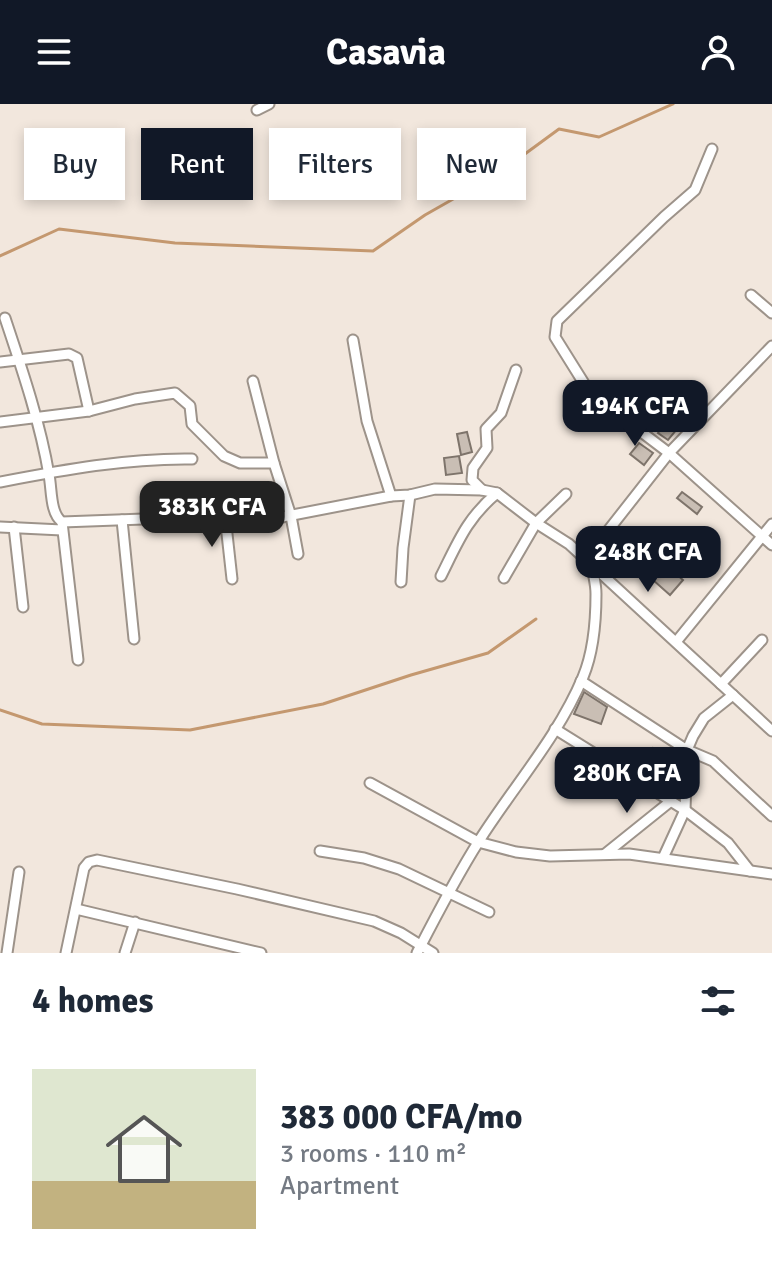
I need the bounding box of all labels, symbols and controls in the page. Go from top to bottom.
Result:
icon: menu [32,30,76,74]
text: Casavia [326,30,446,75]
icon: person [696,30,740,74]
chip: Buy [24,128,125,200]
chip: Rent [141,128,253,200]
chip: Filters [269,128,401,200]
chip: New [417,128,526,200]
pin: 194K CFA [552,380,718,448]
text: 194K CFA [581,390,689,422]
pin: 383K CFA [129,481,295,549]
text: 383K CFA [158,491,266,523]
pin: 248K CFA [565,526,731,594]
text: 248K CFA [594,536,702,568]
pin: 280K CFA [544,747,710,815]
text: 280K CFA [573,757,681,789]
icon: filters [696,979,740,1023]
text: 4 homes [32,980,153,1022]
text: 383 000 CFA/mo [280,1096,523,1138]
icon: home [96,1101,192,1197]
text: 3 rooms · 110 m² [280,1138,467,1170]
text: Apartment [280,1170,399,1202]

